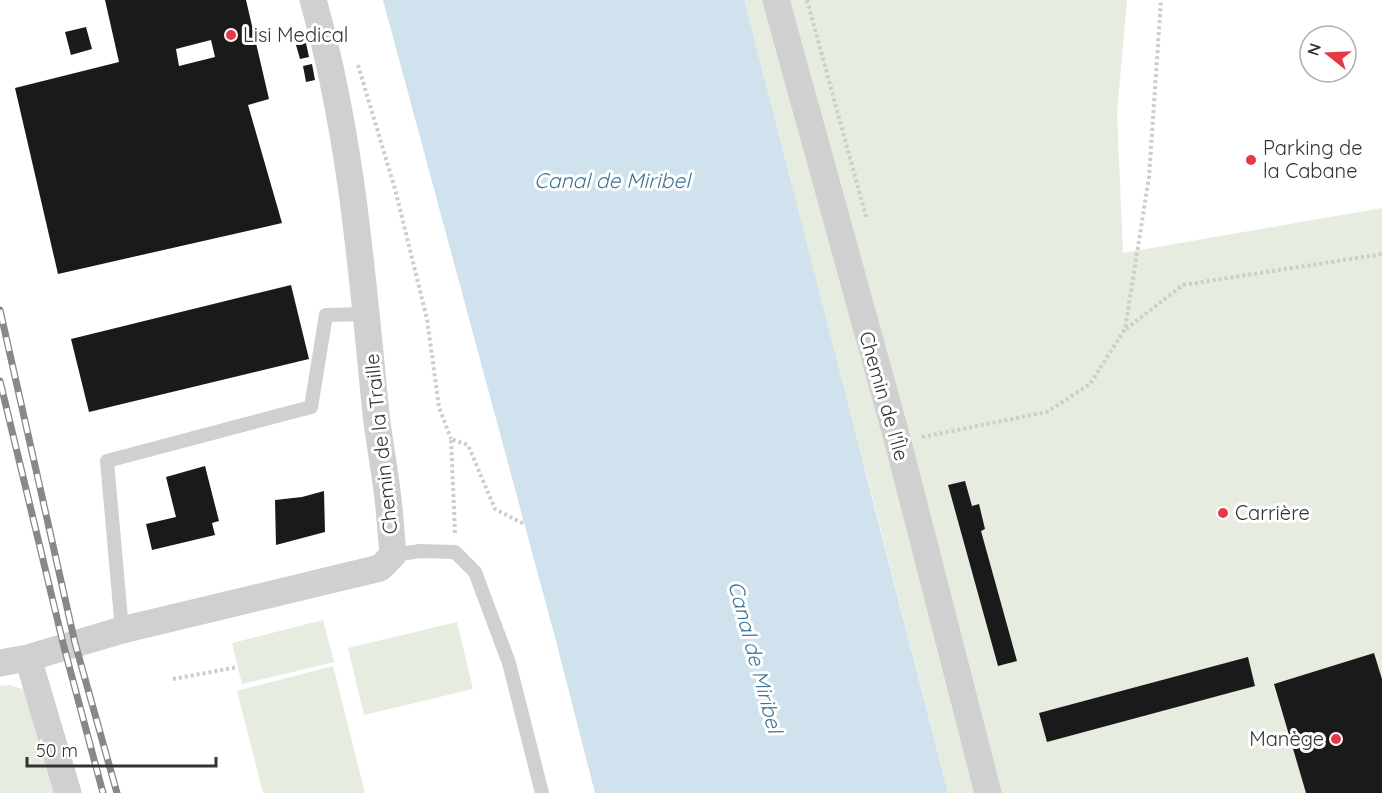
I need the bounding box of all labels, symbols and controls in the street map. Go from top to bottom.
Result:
place label: Lisi Medical [243,22,348,47]
north arrow [1298,24,1358,84]
marker: Lisi Medical [224,28,238,42]
text: N [1302,41,1325,58]
place label: Parking de la Cabane [1263,135,1363,183]
marker: Parking de la Cabane [1244,153,1258,167]
water label: Canal de Miribel [534,167,692,193]
street label: Chemin de l'Île [854,328,915,463]
street label: Chemin de la Traille [359,353,402,536]
place label: Carrière [1235,500,1310,525]
marker: Carrière [1216,506,1230,520]
water label: Canal de Miribel [723,578,789,738]
place label: Manège [1249,726,1324,751]
scale bar [27,730,216,768]
marker: Manège [1329,732,1343,746]
text: 50 m [36,739,78,762]

